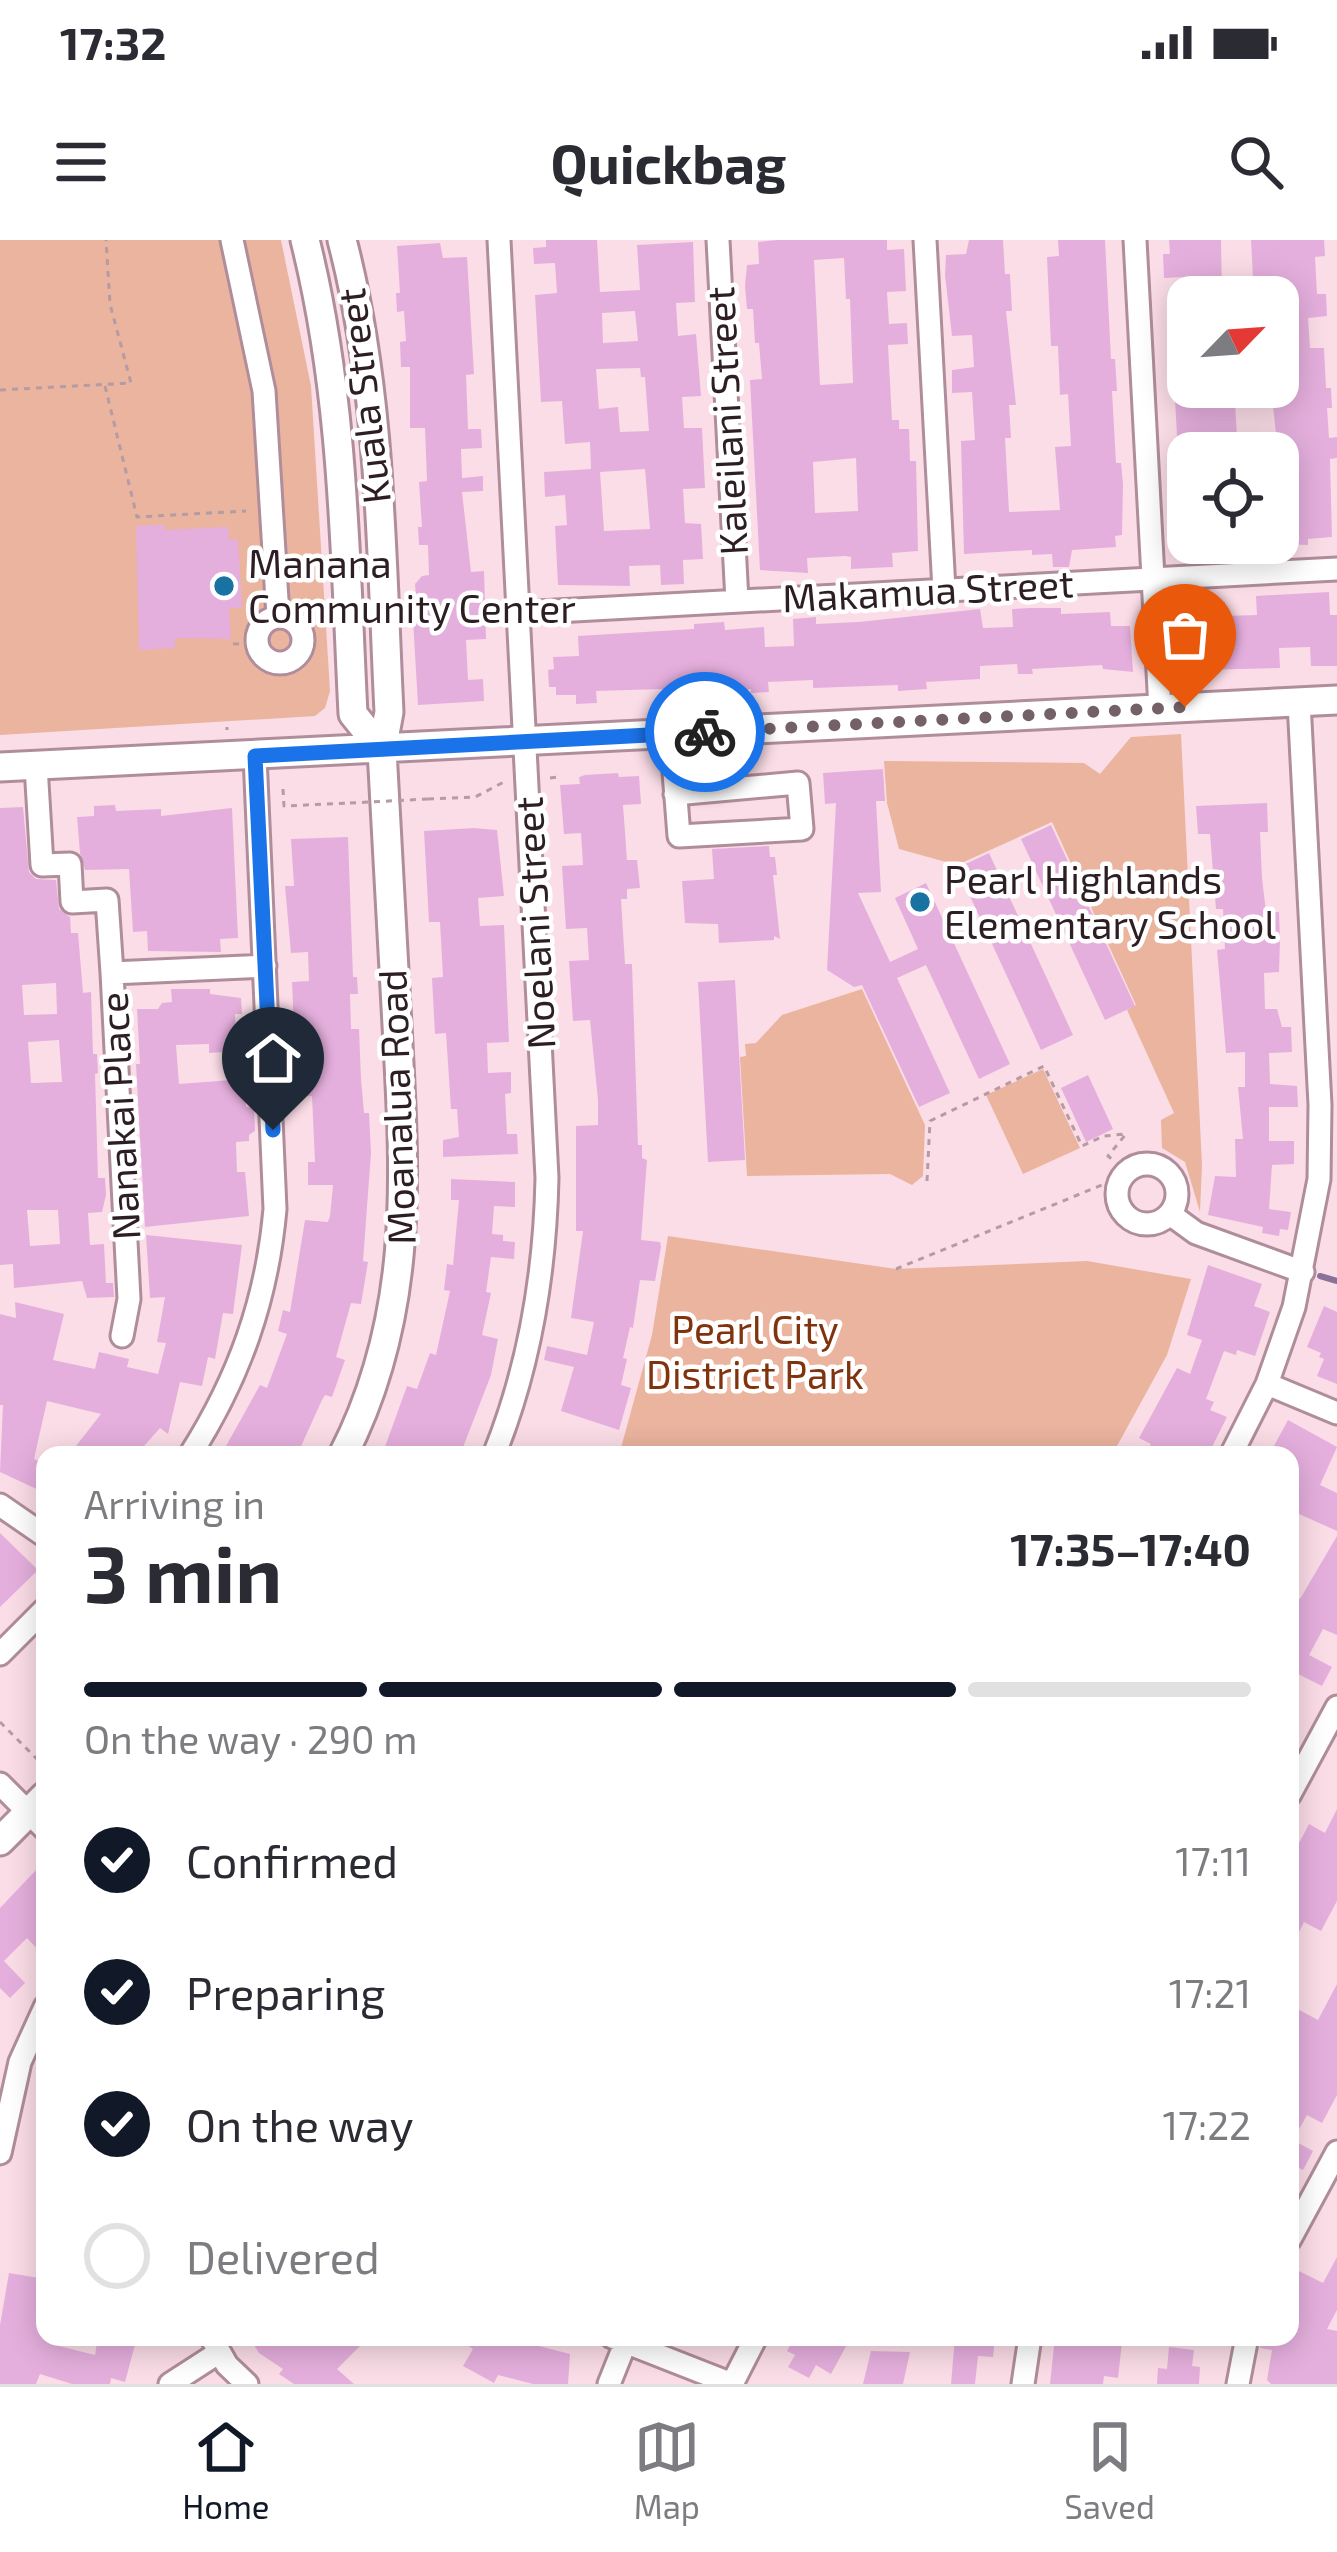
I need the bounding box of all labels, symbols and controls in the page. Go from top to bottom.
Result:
text: 17:32 [60,15,166,69]
icon: menu [48,129,114,195]
icon: search [1223,129,1289,195]
text: Quickbag [551,130,786,195]
north arrow [1167,276,1299,408]
map controls [1167,276,1299,564]
street label: Kuala Street [326,286,399,507]
street label: Kaleilani Street [695,286,756,557]
button: locate [1167,432,1299,564]
place label: Manana Community Center [248,539,576,631]
street label: Makamua Street [781,558,1075,621]
marker: Manana Community Center [211,573,237,599]
pin [1134,584,1236,707]
icon: bag [1152,602,1218,668]
courier [645,672,765,792]
icon: bike [672,699,738,765]
street label: Noelani Street [503,796,564,1051]
place label: Pearl Highlands Elementary School [944,855,1276,947]
marker: Pearl Highlands Elementary School [907,889,933,915]
street label: Moanalua Road [367,969,424,1246]
street label: Nanakai Place [89,991,148,1241]
pin [222,1007,324,1130]
icon: home [240,1025,306,1091]
park label: Pearl City District Park [646,1305,864,1397]
text: Arriving in [84,1480,265,1527]
text: 17:35–17:40 [1010,1521,1251,1575]
text: 3 min [84,1525,282,1619]
text: On the way · 290 m [84,1715,418,1762]
icon: check [84,1827,150,1893]
text: Confirmed [186,1833,398,1887]
text: 17:11 [1175,1837,1251,1884]
icon: check [84,1959,150,2025]
text: Preparing [186,1965,385,2019]
text: 17:21 [1169,1969,1251,2016]
icon: check [84,2091,150,2157]
text: On the way [186,2097,413,2151]
text: 17:22 [1162,2101,1251,2148]
text: Delivered [186,2229,380,2283]
tab: Home [182,2414,270,2526]
tab: Map [634,2414,700,2526]
tab: Saved [1064,2414,1155,2526]

